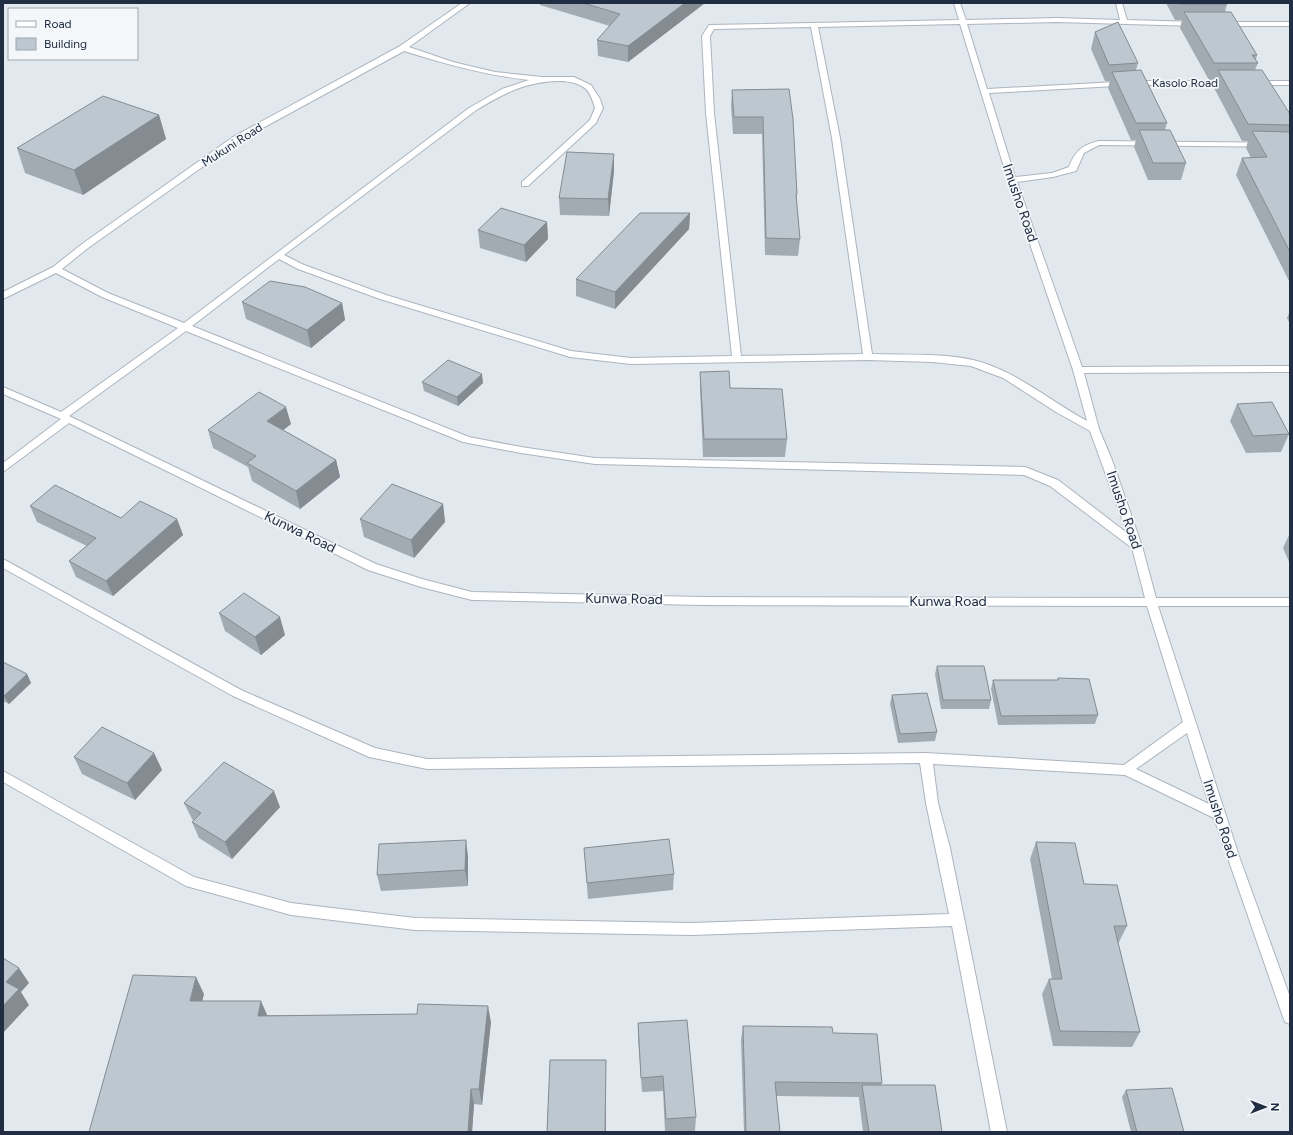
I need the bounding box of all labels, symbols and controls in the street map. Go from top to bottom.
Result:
legend [8,8,138,60]
text: Road [44,17,72,31]
text: Building [44,37,87,51]
street label: Kasolo Road [1152,76,1218,90]
street label: Mukuni Road [199,120,265,170]
street label: Imusho Road [999,162,1041,244]
street label: Imusho Road [1103,469,1145,551]
street label: Kunwa Road [261,507,339,557]
street label: Kunwa Road [585,590,663,608]
street label: Kunwa Road [909,593,987,610]
street label: Imusho Road [1199,778,1241,860]
north arrow [1245,1087,1285,1127]
text: N [1268,1103,1281,1111]

